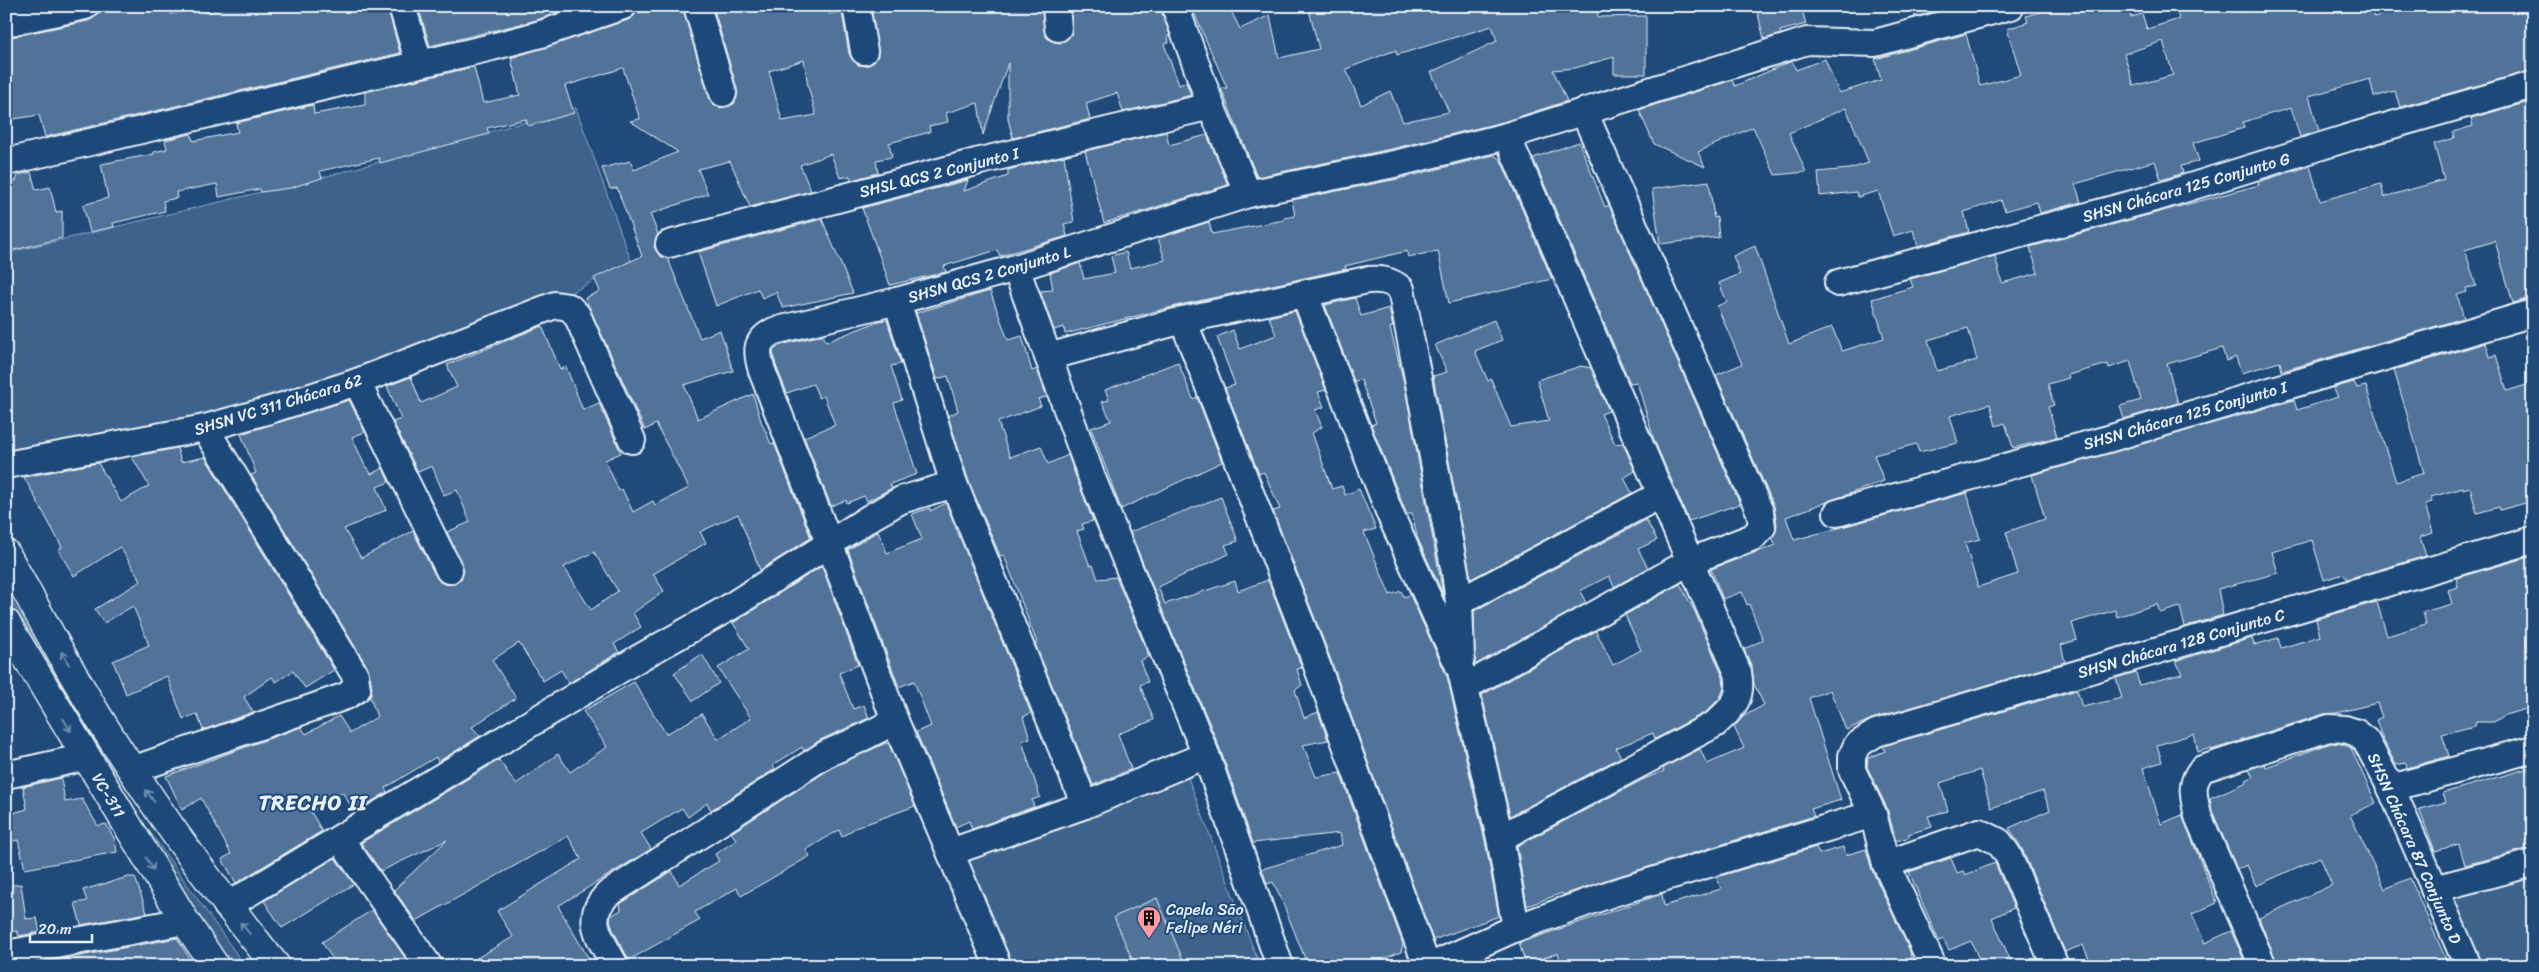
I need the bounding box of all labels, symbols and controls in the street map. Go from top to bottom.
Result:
street label: SHSL QCS 2 Conjunto I [856,138,1024,206]
street label: SHSN Chácara 125 Conjunto G [2079,144,2293,231]
street label: SHSN QCS 2 Conjunto L [904,237,1075,312]
street label: SHSN VC 311 Chácara 62 [190,365,366,444]
street label: SHSN Chácara 125 Conjunto I [2080,372,2292,458]
street label: SHSN Chácara 128 Conjunto C [2074,600,2288,687]
one-way arrow [59,651,69,665]
one-way arrow [62,717,72,731]
street label: SHSN Chácara 87 Conjunto D [2359,748,2470,949]
street label: VC-311 [84,767,134,824]
district label: TRECHO II [259,784,368,822]
one-way arrow [145,789,155,803]
one-way arrow [146,857,156,871]
place label: Capela São Felipe Néri [1166,895,1244,942]
building icon: Capela São Felipe Néri [1136,905,1162,939]
scale bar [30,912,92,944]
text: 20 m [38,916,72,942]
one-way arrow [240,922,251,935]

